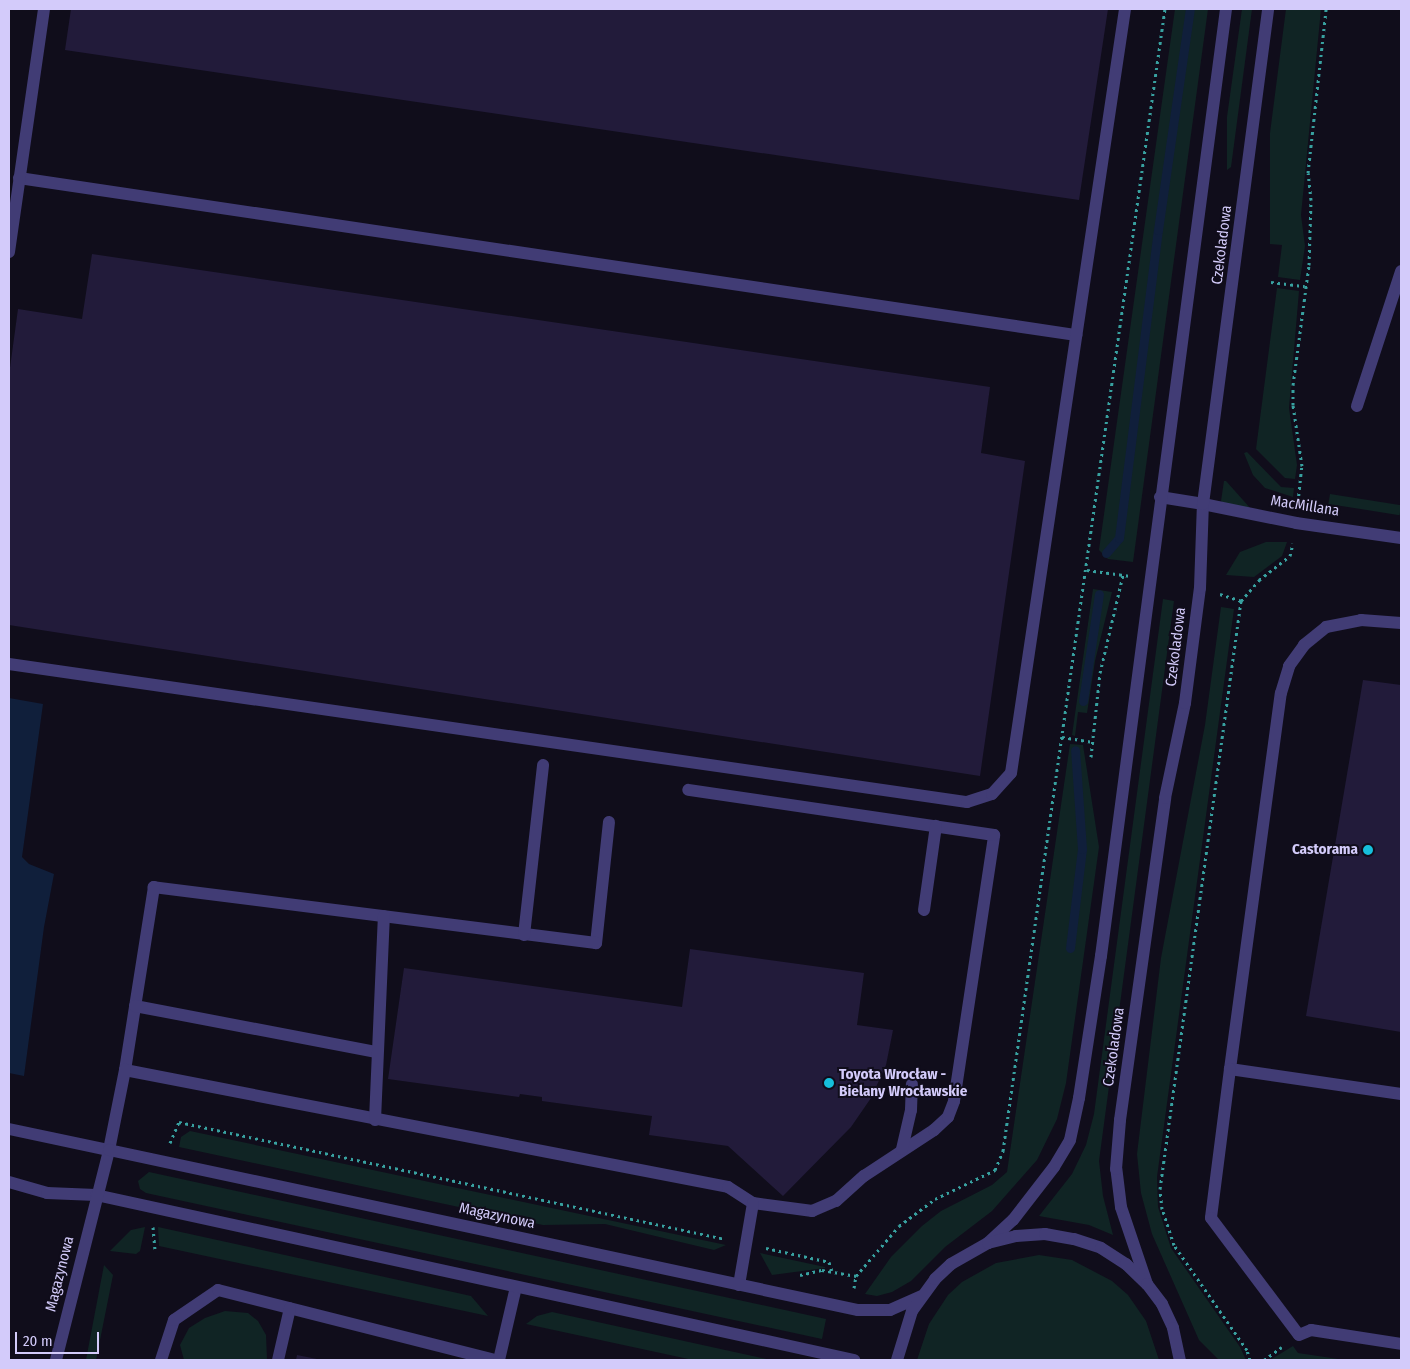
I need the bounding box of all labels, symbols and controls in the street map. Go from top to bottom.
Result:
street label: Czekoladowa [1208,204,1236,286]
street label: MacMillana [1269,492,1341,520]
street label: Czekoladowa [1162,606,1190,688]
place label: Castorama [1292,841,1358,859]
marker: Castorama [1362,844,1374,856]
street label: Czekoladowa [1100,1006,1128,1088]
place label: Toyota Wrocław - Bielany Wrocławskie [839,1065,967,1100]
marker: Toyota Wrocław - Bielany Wrocławskie [823,1077,835,1089]
street label: Magazynowa [457,1199,537,1233]
street label: Magazynowa [42,1234,78,1314]
scale bar [18,1322,101,1354]
text: 20 m [23,1332,53,1350]

